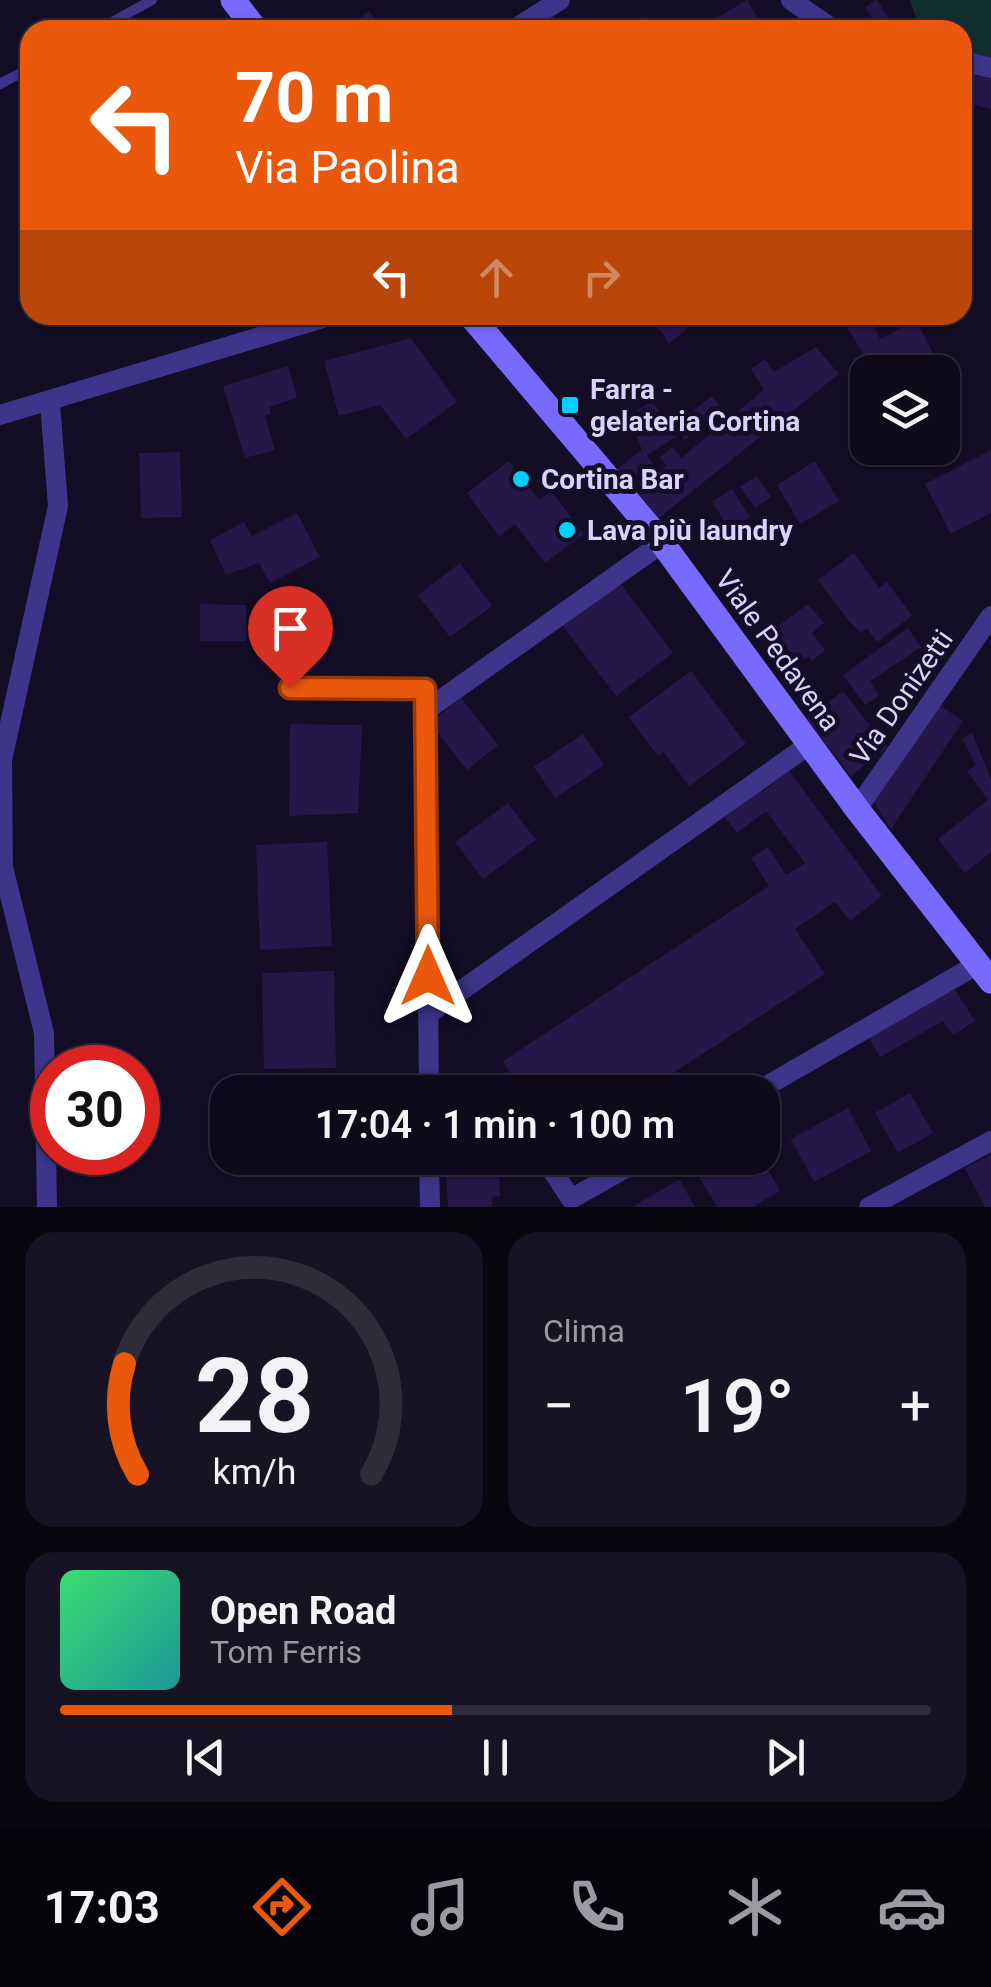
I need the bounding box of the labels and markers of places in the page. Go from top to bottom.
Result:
place label: Farra - gelateria Cortina [590,373,800,438]
marker: Farra - gelateria Cortina [559,394,581,416]
place label: Cortina Bar [541,463,684,496]
marker: Cortina Bar [510,468,532,490]
place label: Lava più laundry [587,514,794,547]
marker: Lava più laundry [556,519,578,541]
pin [248,586,333,689]

